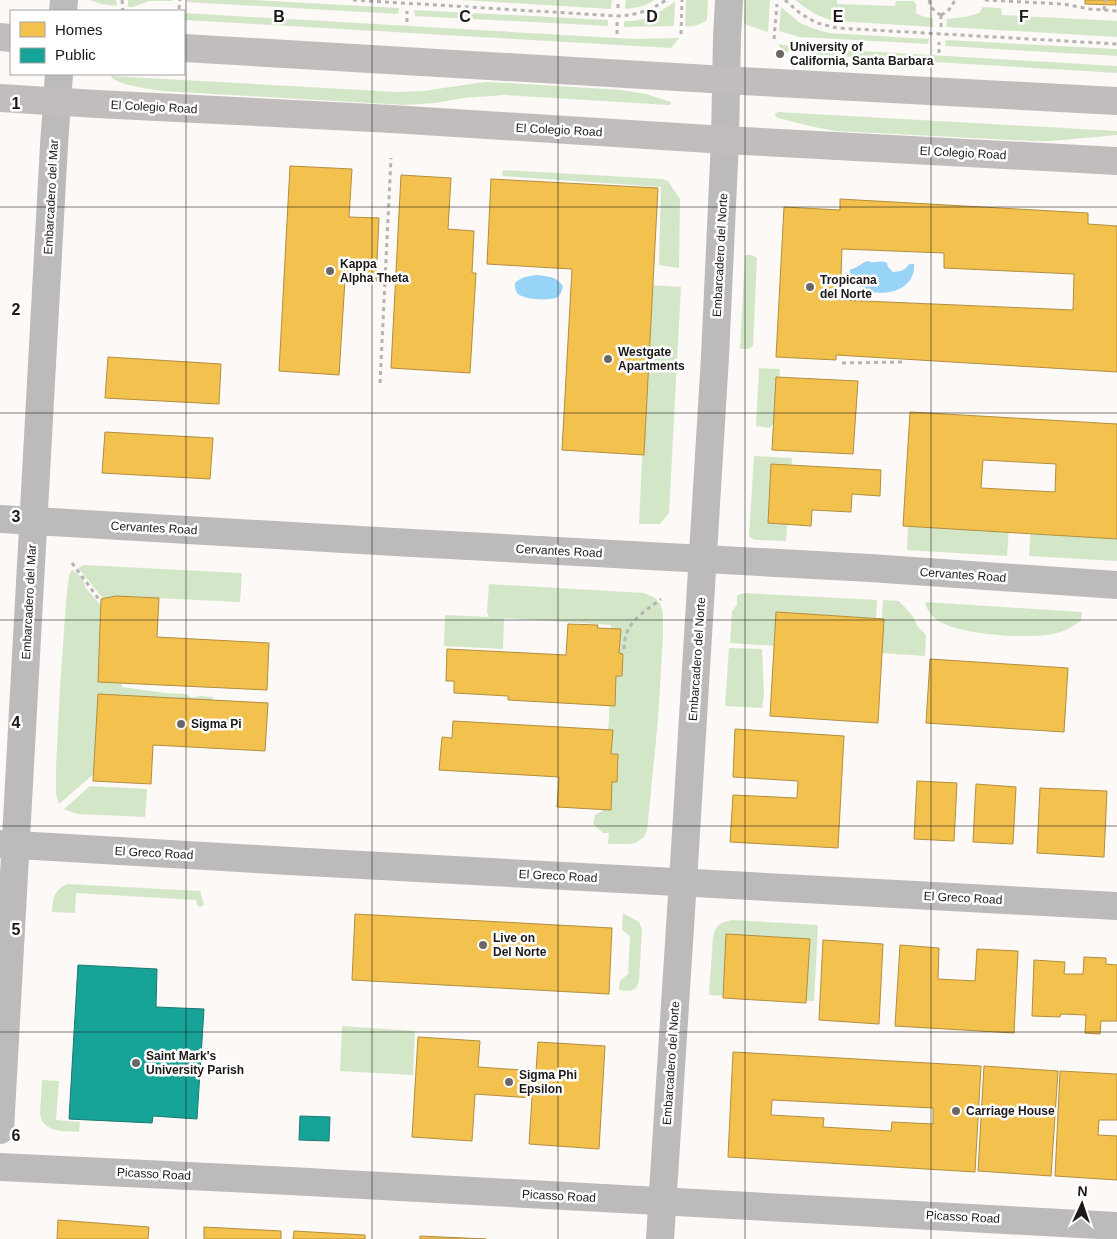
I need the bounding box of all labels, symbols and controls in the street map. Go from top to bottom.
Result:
text: B [273,8,285,25]
text: C [459,8,471,25]
text: D [646,8,658,25]
text: E [833,8,844,25]
text: F [1019,8,1029,25]
legend [10,10,185,75]
text: Homes [55,21,103,38]
place label: University of California, Santa Barbara [790,40,934,68]
text: Public [55,46,96,63]
marker: University of California, Santa Barbara [774,48,786,60]
text: 1 [12,95,21,112]
street label: El Colegio Road [110,98,198,116]
street label: El Colegio Road [515,121,603,139]
street label: Embarcadero del Mar [41,139,61,255]
street label: El Colegio Road [919,144,1007,162]
street label: Embarcadero del Norte [710,192,730,317]
place label: Kappa Alpha Theta [340,257,409,285]
marker: Kappa Alpha Theta [324,265,336,277]
place label: Tropicana del Norte [820,273,877,301]
marker: Tropicana del Norte [804,281,816,293]
text: 2 [12,301,21,318]
place label: Westgate Apartments [618,345,685,373]
marker: Westgate Apartments [602,353,614,365]
text: 3 [12,508,21,525]
street label: Cervantes Road [110,519,198,537]
street label: Cervantes Road [515,542,603,560]
street label: Embarcadero del Mar [19,544,39,660]
street label: Cervantes Road [919,565,1007,585]
street label: Embarcadero del Norte [686,596,708,721]
text: 4 [12,714,21,731]
place label: Sigma Pi [191,717,242,731]
marker: Sigma Pi [175,718,187,730]
street label: El Greco Road [114,844,194,862]
street label: El Greco Road [518,867,598,885]
street label: El Greco Road [923,889,1003,907]
text: 5 [12,921,21,938]
place label: Live on Del Norte [493,931,547,959]
marker: Live on Del Norte [477,939,489,951]
street label: Embarcadero del Norte [660,1000,682,1125]
place label: Saint Mark's University Parish [146,1049,244,1077]
marker: Saint Mark's University Parish [130,1057,142,1069]
place label: Sigma Phi Epsilon [519,1068,577,1096]
marker: Sigma Phi Epsilon [503,1076,515,1088]
place label: Carriage House [966,1104,1055,1118]
marker: Carriage House [950,1105,962,1117]
text: 6 [12,1127,21,1144]
street label: Picasso Road [117,1165,191,1183]
north arrow [1057,1179,1107,1229]
text: N [1077,1183,1088,1199]
street label: Picasso Road [522,1187,596,1205]
street label: Picasso Road [926,1208,1000,1226]

